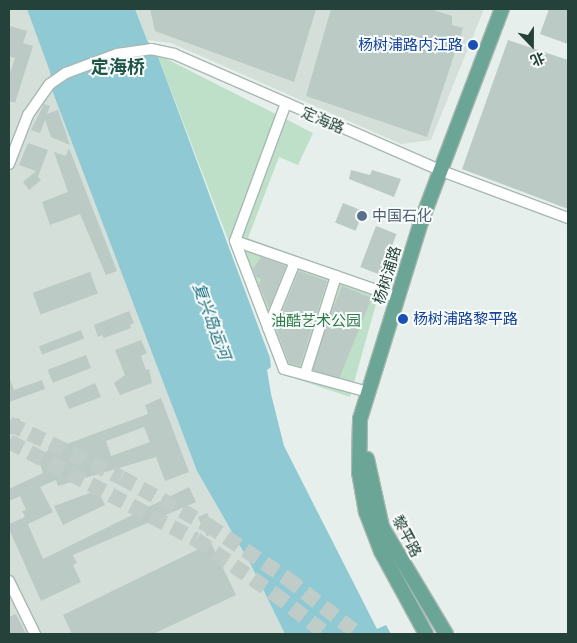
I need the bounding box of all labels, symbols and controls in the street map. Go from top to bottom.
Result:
north arrow [507,20,557,70]
place label: 杨树浦路内江路 [358,36,463,54]
marker: 杨树浦路内江路 [467,39,479,51]
text: 北 [528,49,547,69]
district label: 定海桥 [91,56,145,78]
street label: 定海路 [299,103,347,137]
place label: 中国石化 [372,207,432,225]
marker: 中国石化 [356,210,368,222]
street label: 杨树浦路 [370,244,404,306]
water label: 复兴岛运河 [189,280,235,362]
place label: 杨树浦路黎平路 [413,310,518,328]
park label: 油酷艺术公园 [271,312,361,330]
marker: 杨树浦路黎平路 [397,313,409,325]
street label: 黎平路 [388,512,426,560]

